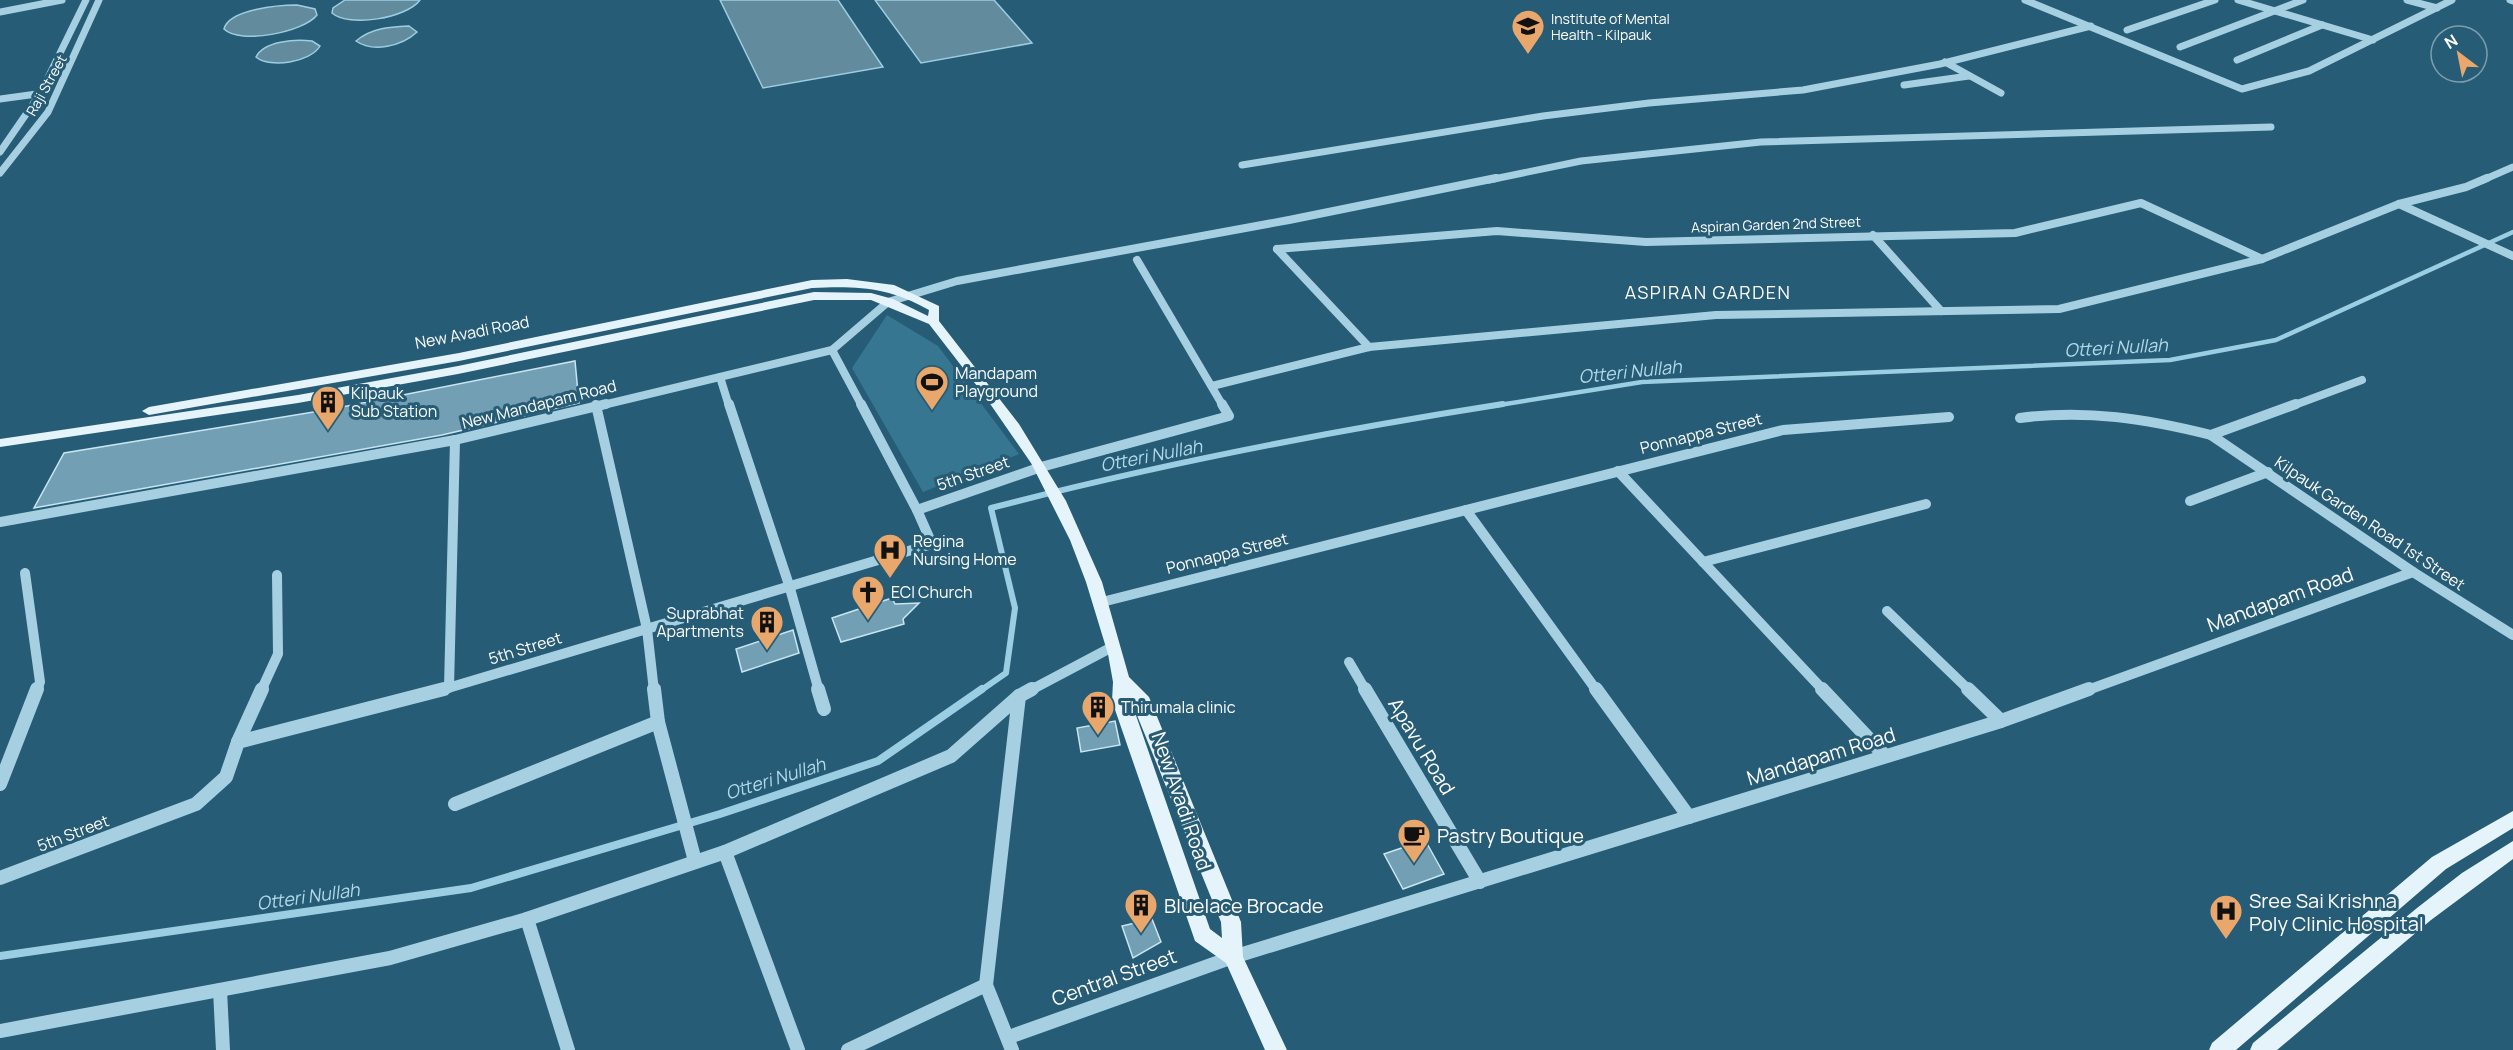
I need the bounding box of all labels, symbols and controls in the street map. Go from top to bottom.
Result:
school or university icon: Institute of Mental Health - Kilpauk [1510,8,1546,55]
place label: Institute of Mental Health - Kilpauk [1551,9,1670,44]
north arrow [2429,24,2489,84]
text: N [2440,29,2462,54]
street label: Raji Street [21,51,71,119]
street label: Aspiran Garden 2nd Street [1691,212,1862,236]
district label: ASPIRAN GARDEN [1625,280,1791,304]
street label: New Avadi Road [413,310,531,354]
water label: Otteri Nullah [2064,332,2170,362]
water label: Otteri Nullah [1577,354,1684,388]
place label: Mandapam Playground [955,362,1038,402]
sports icon: Mandapam Playground [914,364,950,411]
street label: New Mandapam Road [459,374,619,434]
place label: Kilpauk Sub Station [351,382,437,422]
building icon: Kilpauk Sub Station [310,384,346,431]
street label: Ponnappa Street [1638,407,1764,459]
water label: Otteri Nullah [1098,433,1205,477]
street label: 5th Street [934,450,1012,496]
street label: Kilpauk Garden Road 1st Street [2270,451,2470,595]
street label: Ponnappa Street [1164,527,1290,579]
place label: Regina Nursing Home [913,530,1017,570]
hospital icon: Regina Nursing Home [872,532,908,579]
street label: Mandapam Road [2203,560,2357,638]
church icon: ECI Church [850,574,886,621]
place label: ECI Church [891,581,973,603]
place label: Suprabhat Apartments [656,602,744,642]
building icon: Suprabhat Apartments [749,604,785,651]
street label: 5th Street [486,626,564,670]
building icon: Thirumala clinic [1080,689,1116,736]
street label: Apavu Road [1382,692,1462,800]
place label: Thirumala clinic [1121,696,1236,718]
street label: Mandapam Road [1743,721,1899,791]
street label: New Avadi Road [1146,728,1218,874]
water label: Otteri Nullah [722,751,829,805]
street label: 5th Street [34,809,112,857]
cafe icon: Pastry Boutique [1396,817,1432,864]
place label: Pastry Boutique [1437,822,1584,849]
water label: Otteri Nullah [255,877,362,915]
building icon: Bluelace Brocade [1123,887,1159,934]
place label: Sree Sai Krishna Poly Clinic Hospital [2249,887,2424,937]
place label: Bluelace Brocade [1164,892,1324,919]
hospital icon: Sree Sai Krishna Poly Clinic Hospital [2208,893,2244,940]
street label: Central Street [1048,942,1180,1012]

